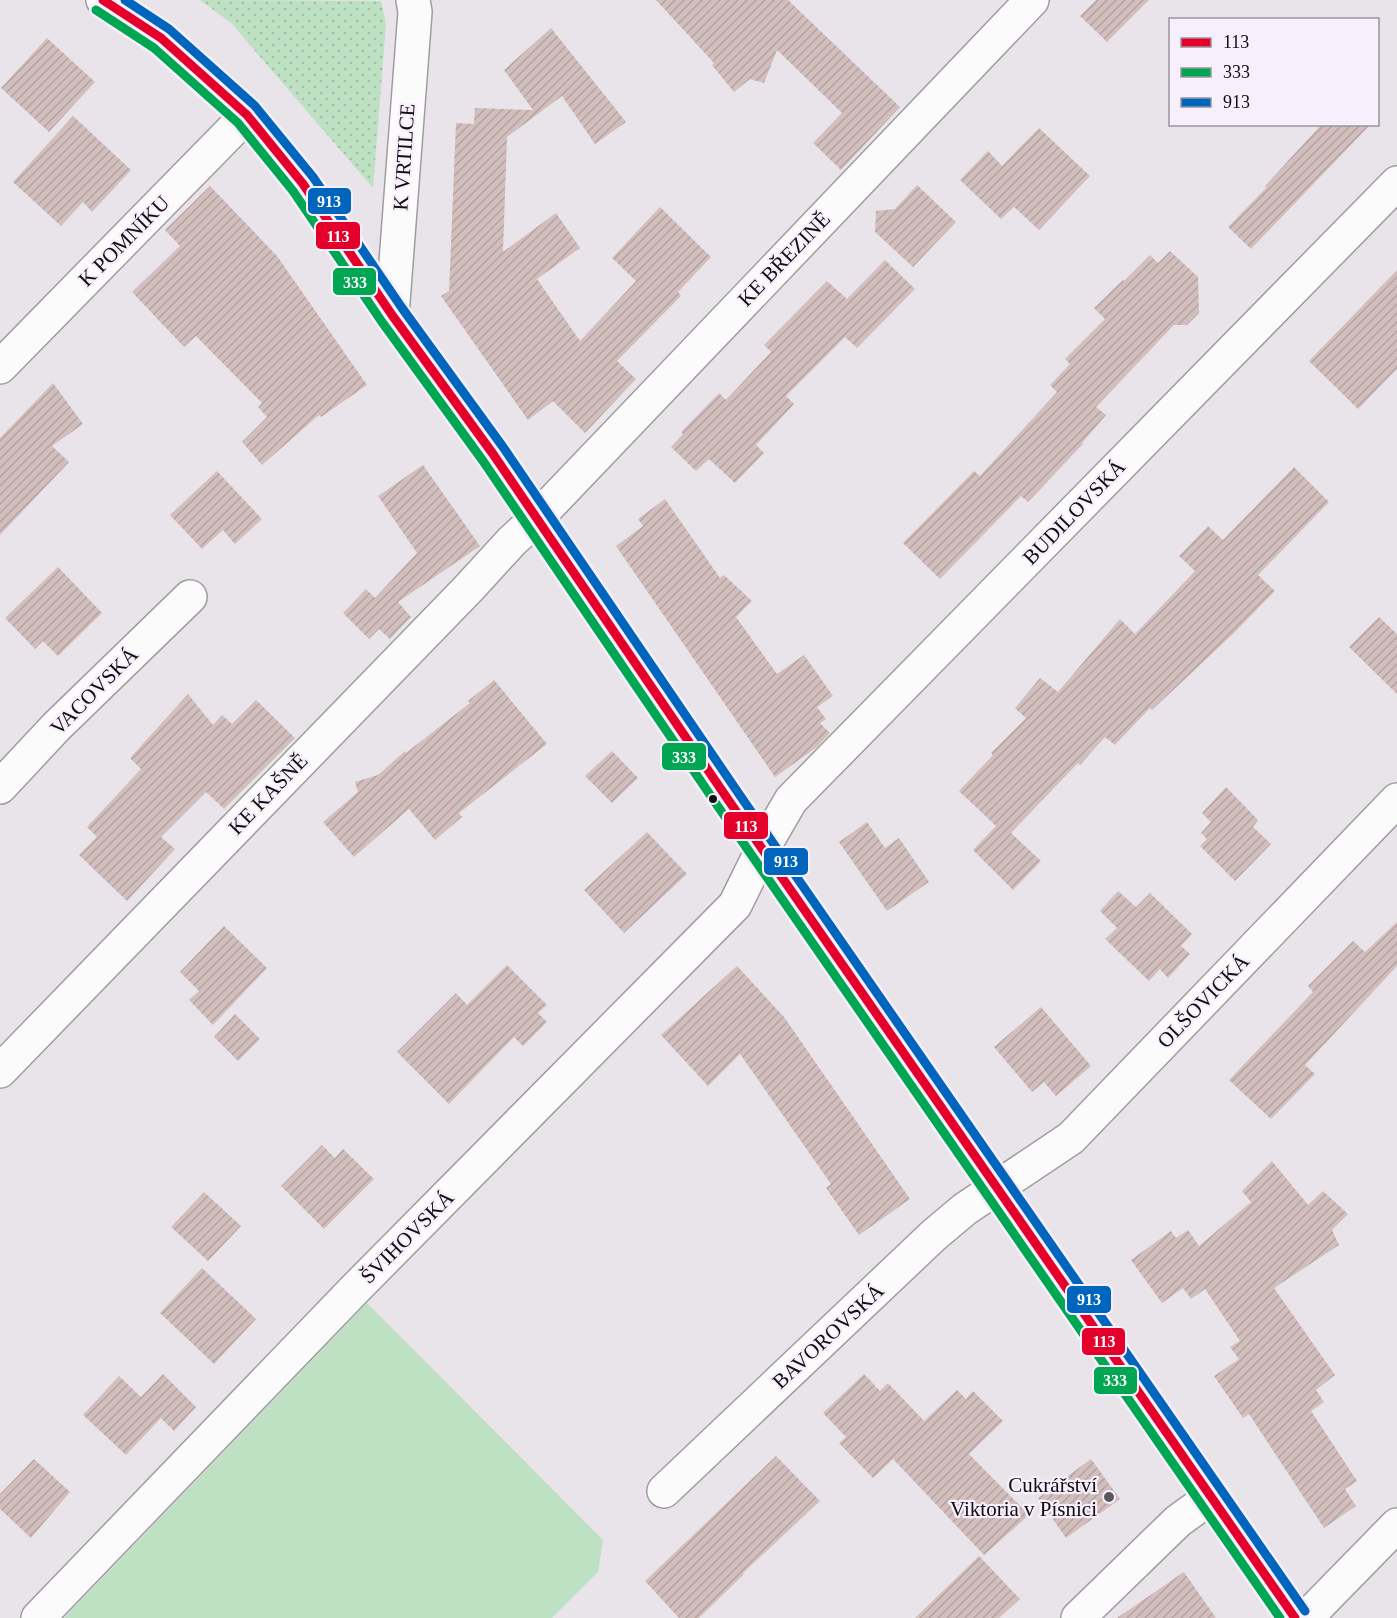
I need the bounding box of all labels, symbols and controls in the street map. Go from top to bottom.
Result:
legend [1169,18,1379,126]
text: 113 [1223,32,1249,52]
text: 333 [1223,62,1250,82]
text: 913 [1223,92,1250,112]
street label: K VRTILCE [388,103,420,211]
line badge: 913 [307,187,352,215]
street label: K POMNÍKU [74,191,174,291]
text: 913 [317,193,341,210]
street label: KE BŘEZINĚ [733,207,835,311]
line badge: 113 [315,221,361,250]
text: 113 [326,228,350,245]
line badge: 333 [332,267,377,296]
text: 333 [343,274,367,291]
street label: BUDILOVSKÁ [1018,454,1131,569]
street label: VACOVSKÁ [45,642,143,740]
line badge: 333 [661,742,707,771]
street label: KE KAŠNĚ [224,749,312,839]
text: 333 [672,749,696,766]
unlabelled marker [707,793,719,805]
line badge: 113 [723,811,769,840]
text: 113 [734,818,758,835]
line badge: 913 [763,847,809,876]
text: 913 [774,853,798,870]
street label: OLŠOVICKÁ [1152,948,1254,1053]
street label: ŠVIHOVSKÁ [356,1185,459,1288]
street label: BAVOROVSKÁ [767,1278,889,1394]
line badge: 913 [1066,1285,1112,1314]
text: 913 [1077,1291,1101,1308]
line badge: 113 [1081,1327,1126,1356]
text: 113 [1092,1333,1116,1350]
line badge: 333 [1093,1366,1138,1395]
text: 333 [1103,1372,1127,1389]
place label: Cukrářství Viktoria v Písnici [950,1473,1097,1521]
marker: Cukrářství Viktoria v Písnici [1102,1490,1116,1504]

